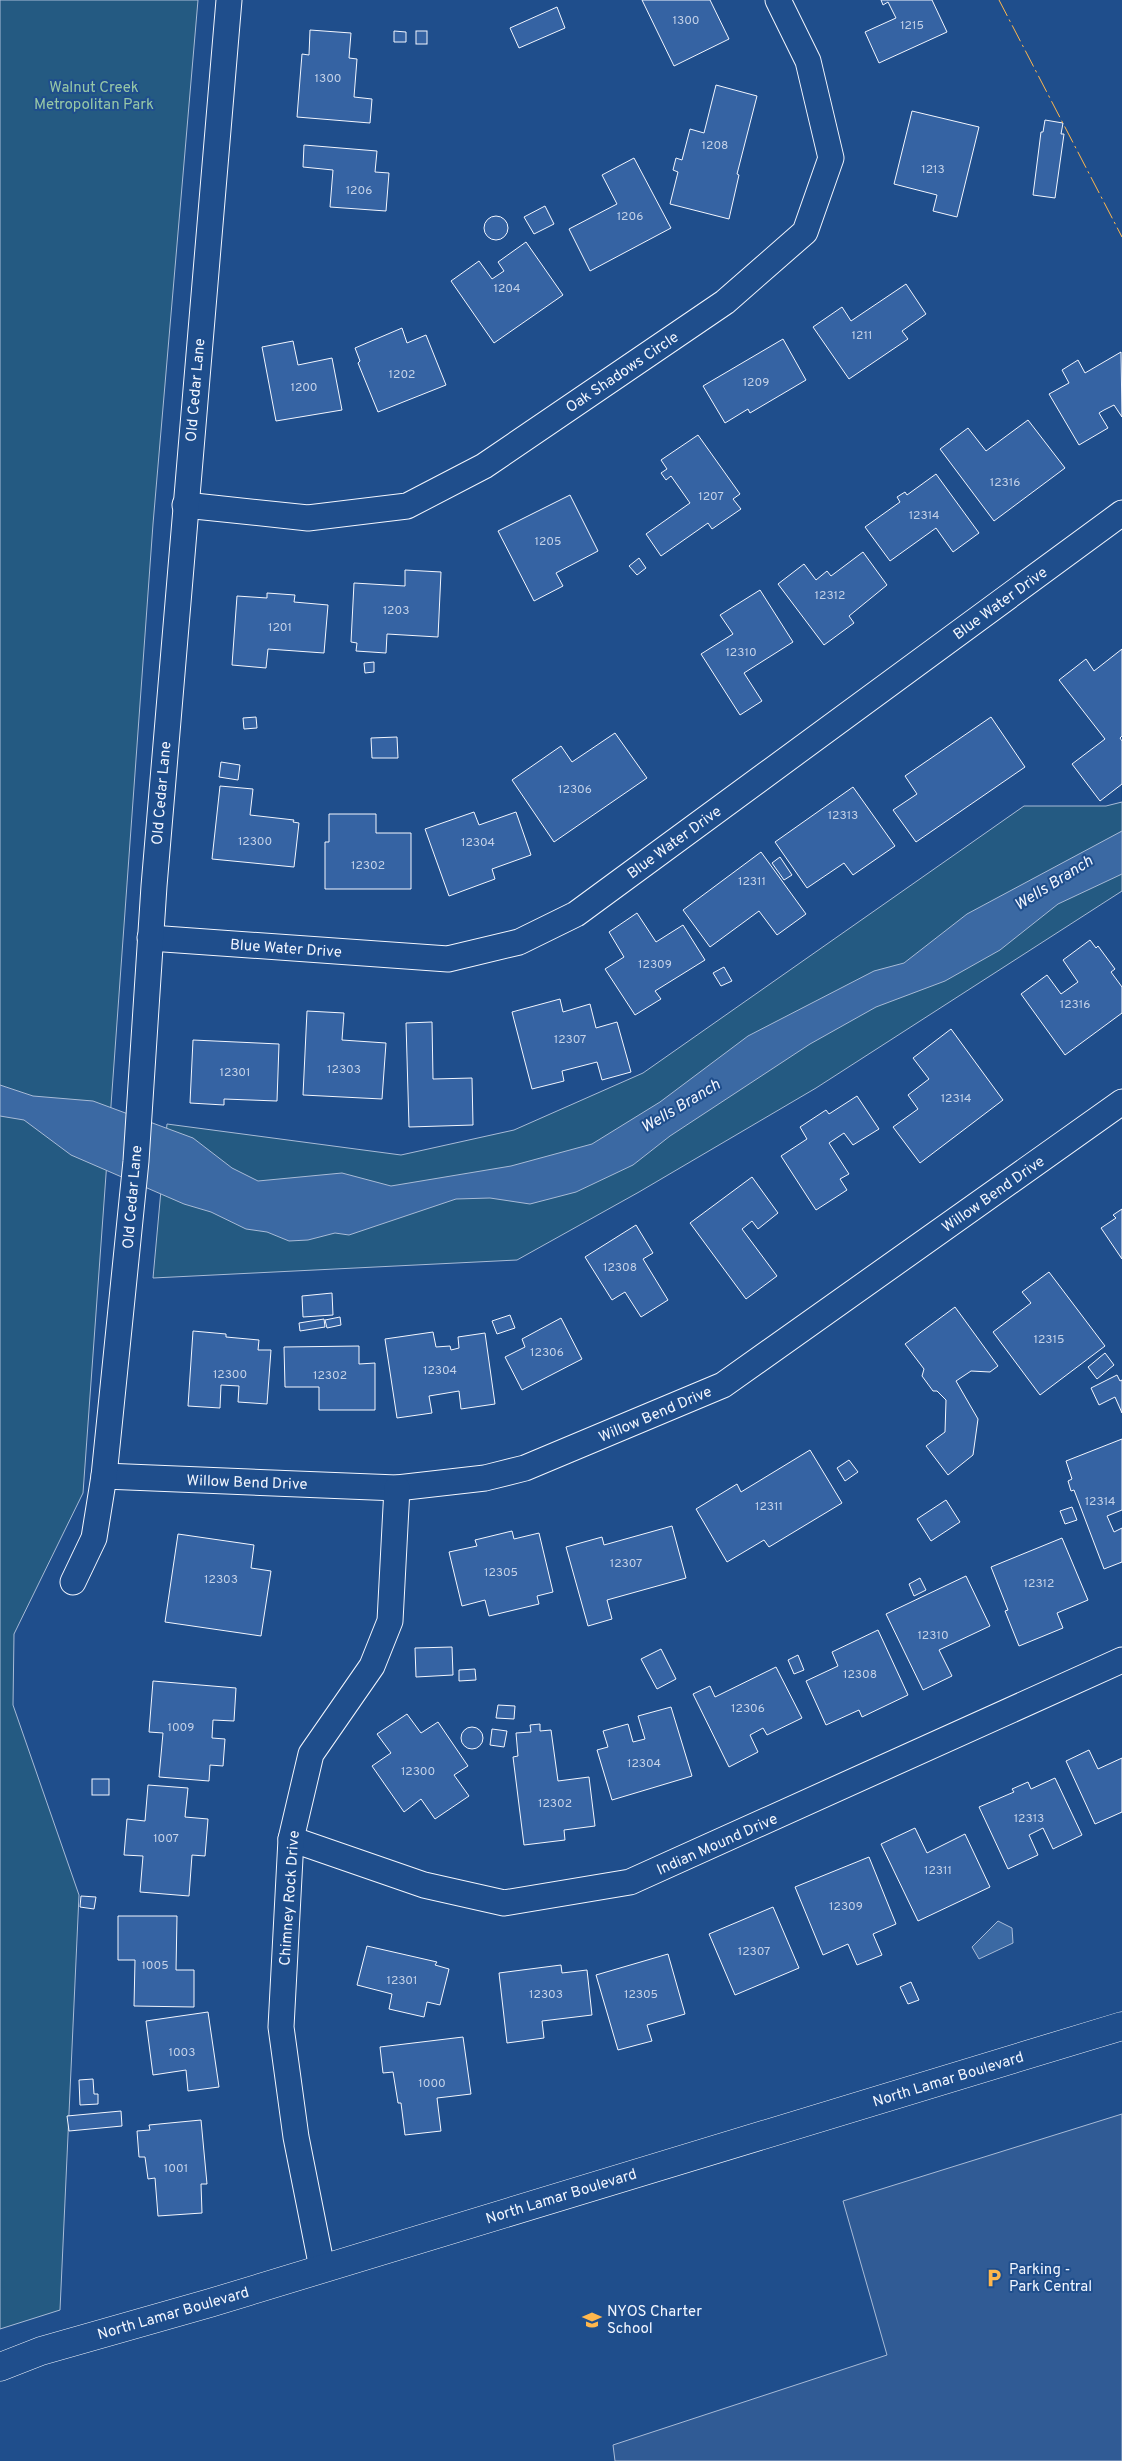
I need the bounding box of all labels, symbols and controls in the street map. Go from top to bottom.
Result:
house number: 1300 [673,13,699,29]
house number: 1215 [900,18,924,34]
house number: 1300 [315,71,341,87]
park label: Walnut Creek Metropolitan Park [34,79,154,115]
house number: 1208 [702,138,728,154]
house number: 1213 [921,162,945,178]
house number: 1206 [346,183,372,199]
house number: 1206 [617,209,643,225]
house number: 1204 [494,281,520,297]
street label: Oak Shadows Circle [563,328,683,418]
house number: 1211 [852,328,872,344]
street label: Old Cedar Lane [182,337,210,443]
house number: 1202 [389,367,415,383]
house number: 1209 [743,375,769,391]
house number: 1200 [290,380,318,396]
house number: 12316 [990,475,1020,491]
house number: 1207 [698,489,724,505]
house number: 12314 [909,508,939,524]
house number: 1205 [535,534,561,550]
street label: Blue Water Drive [950,564,1052,645]
house number: 12312 [815,588,845,604]
house number: 1203 [383,603,409,619]
house number: 1201 [268,620,292,636]
house number: 12310 [725,645,757,661]
street label: Old Cedar Lane [148,740,176,846]
house number: 12306 [558,782,592,798]
street label: Blue Water Drive [624,803,726,884]
house number: 12313 [828,808,858,824]
house number: 12300 [238,834,272,850]
house number: 12304 [461,835,495,851]
water label: Wells Branch [1011,851,1097,916]
house number: 12302 [351,858,385,874]
house number: 12311 [738,874,766,890]
street label: Blue Water Drive [229,936,342,963]
house number: 12309 [638,957,672,973]
house number: 12316 [1060,997,1090,1013]
house number: 12307 [554,1032,586,1048]
house number: 12303 [327,1062,361,1078]
house number: 12301 [219,1065,251,1081]
water label: Wells Branch [638,1075,725,1138]
house number: 12314 [941,1091,971,1107]
street label: Old Cedar Lane [119,1144,147,1250]
street label: Willow Bend Drive [939,1153,1049,1238]
house number: 12308 [603,1260,637,1276]
house number: 12315 [1034,1332,1064,1348]
house number: 12306 [530,1345,564,1361]
house number: 12304 [423,1363,457,1379]
house number: 12300 [213,1367,247,1383]
house number: 12302 [313,1368,347,1384]
street label: Willow Bend Drive [596,1383,715,1448]
street label: Willow Bend Drive [186,1472,308,1495]
house number: 12314 [1085,1494,1115,1510]
house number: 12311 [755,1499,783,1515]
house number: 12307 [610,1556,642,1572]
house number: 12305 [484,1565,518,1581]
house number: 12303 [204,1572,238,1588]
house number: 12312 [1024,1576,1054,1592]
house number: 12310 [917,1628,949,1644]
house number: 12308 [843,1667,877,1683]
house number: 12306 [731,1701,765,1717]
house number: 1009 [168,1720,194,1736]
house number: 12304 [627,1756,661,1772]
house number: 12300 [401,1764,435,1780]
house number: 12302 [538,1796,572,1812]
street label: Indian Mound Drive [654,1810,781,1881]
house number: 12313 [1014,1811,1044,1827]
street label: Chimney Rock Drive [276,1830,305,1966]
house number: 1007 [153,1831,179,1847]
house number: 12311 [924,1863,952,1879]
house number: 12309 [829,1899,863,1915]
house number: 12307 [738,1944,770,1960]
house number: 1005 [141,1958,169,1974]
house number: 12301 [386,1973,418,1989]
house number: 12303 [529,1987,563,2003]
house number: 12305 [624,1987,658,2003]
house number: 1003 [168,2045,196,2061]
street label: North Lamar Boulevard [871,2048,1026,2112]
house number: 1000 [418,2076,446,2092]
house number: 1001 [164,2161,188,2177]
street label: North Lamar Boulevard [484,2165,639,2229]
place label: Parking - Park Central [1009,2261,1092,2297]
parking icon: Parking - Park Central [983,2267,1005,2289]
street label: North Lamar Boulevard [95,2284,251,2345]
place label: NYOS Charter School [607,2303,702,2339]
school or university icon: NYOS Charter School [581,2309,603,2331]

